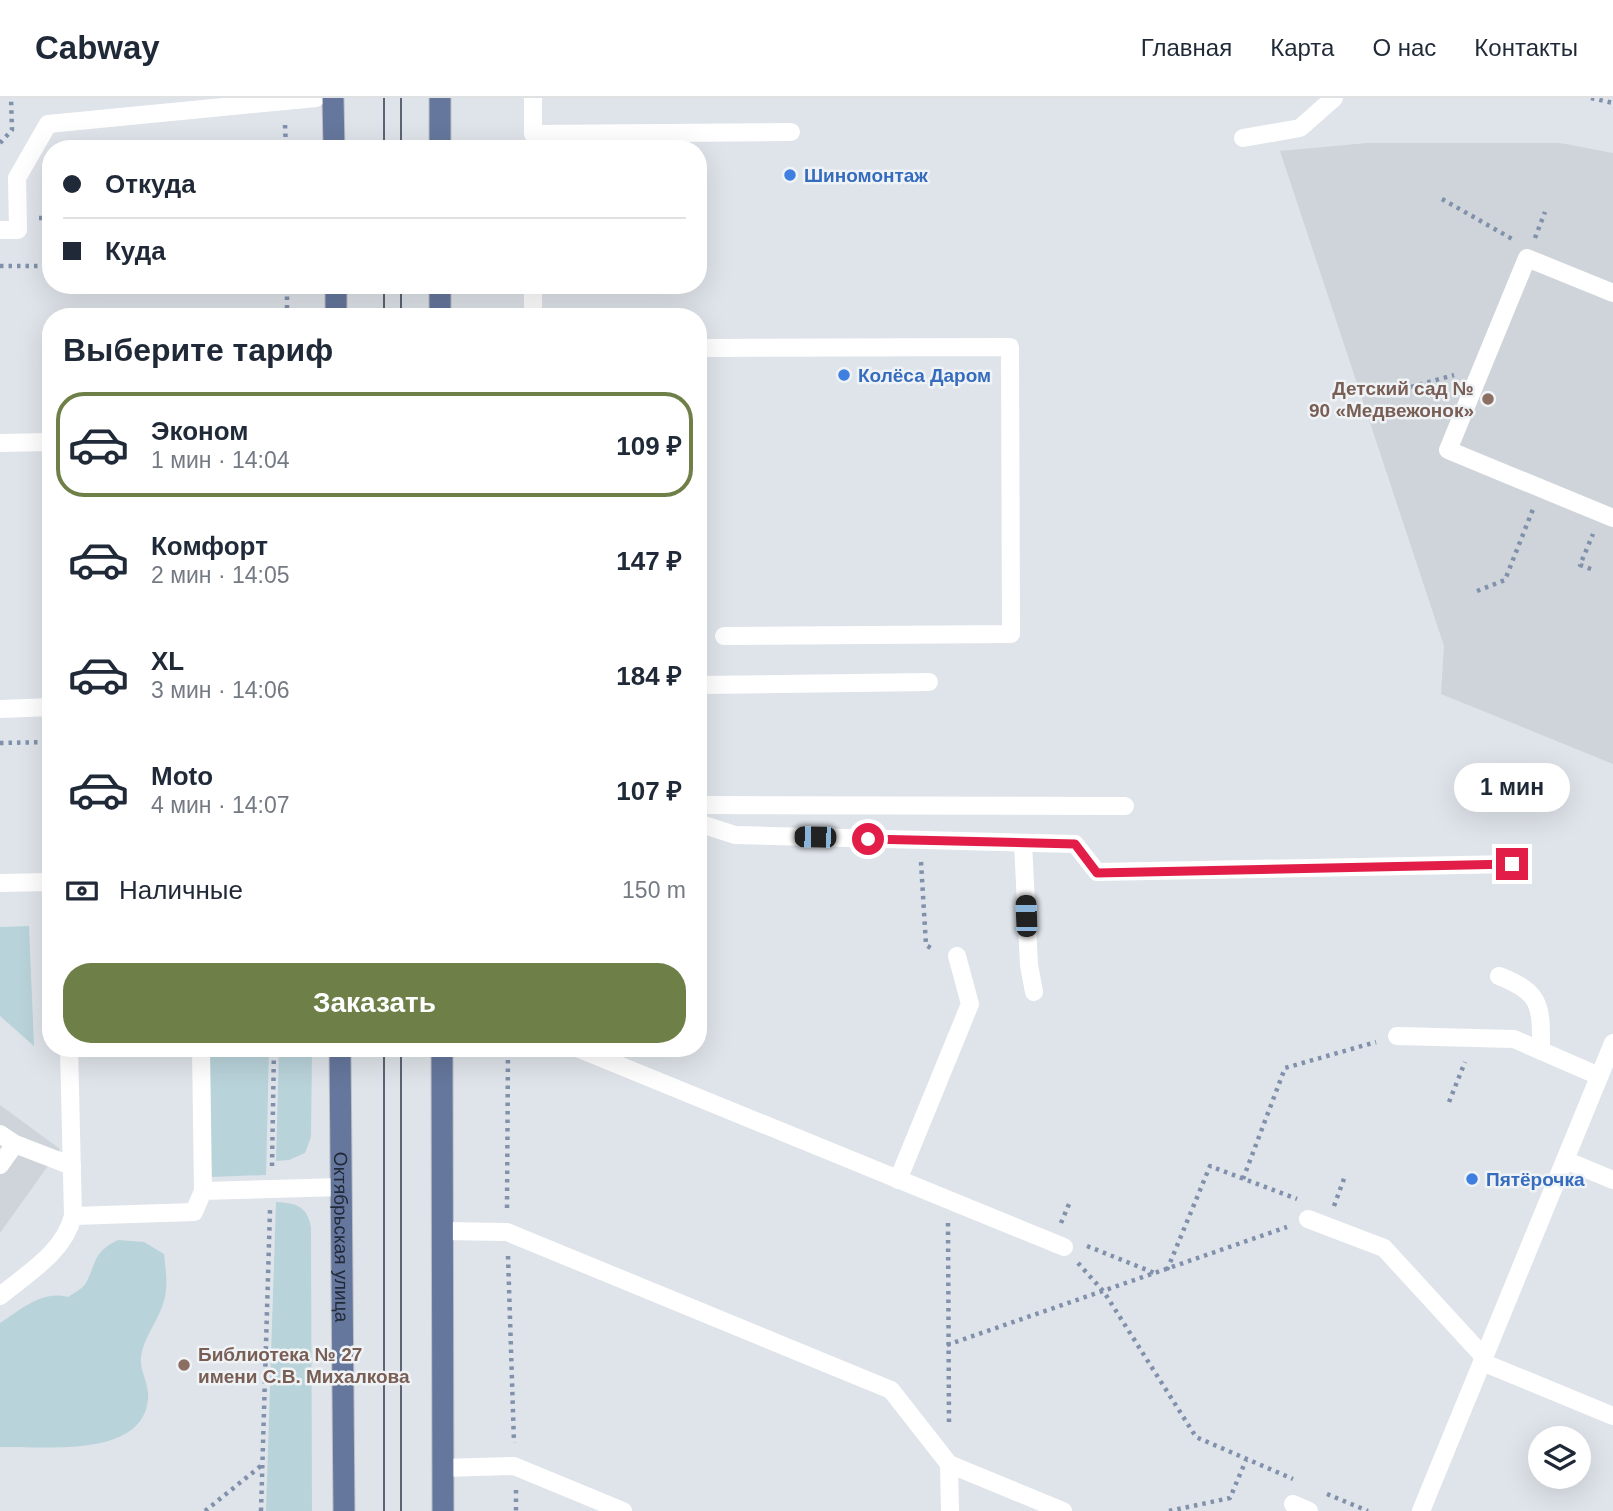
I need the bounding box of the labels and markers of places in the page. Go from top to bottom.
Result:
place label: Шиномонтаж [804,165,928,186]
marker: Шиномонтаж [782,167,798,183]
place label: Колёса Даром [858,365,991,386]
marker: Колёса Даром [836,367,852,383]
place label: Детский сад № 90 «Медвежонок» [1309,378,1474,421]
marker: Детский сад № 90 «Медвежонок» [1480,391,1496,407]
place label: Пятёрочка [1486,1169,1585,1190]
marker: Пятёрочка [1464,1171,1480,1187]
place label: Библиотека № 27 имени С.В. Михалкова [198,1344,410,1387]
marker: Библиотека № 27 имени С.В. Михалкова [176,1357,192,1373]

